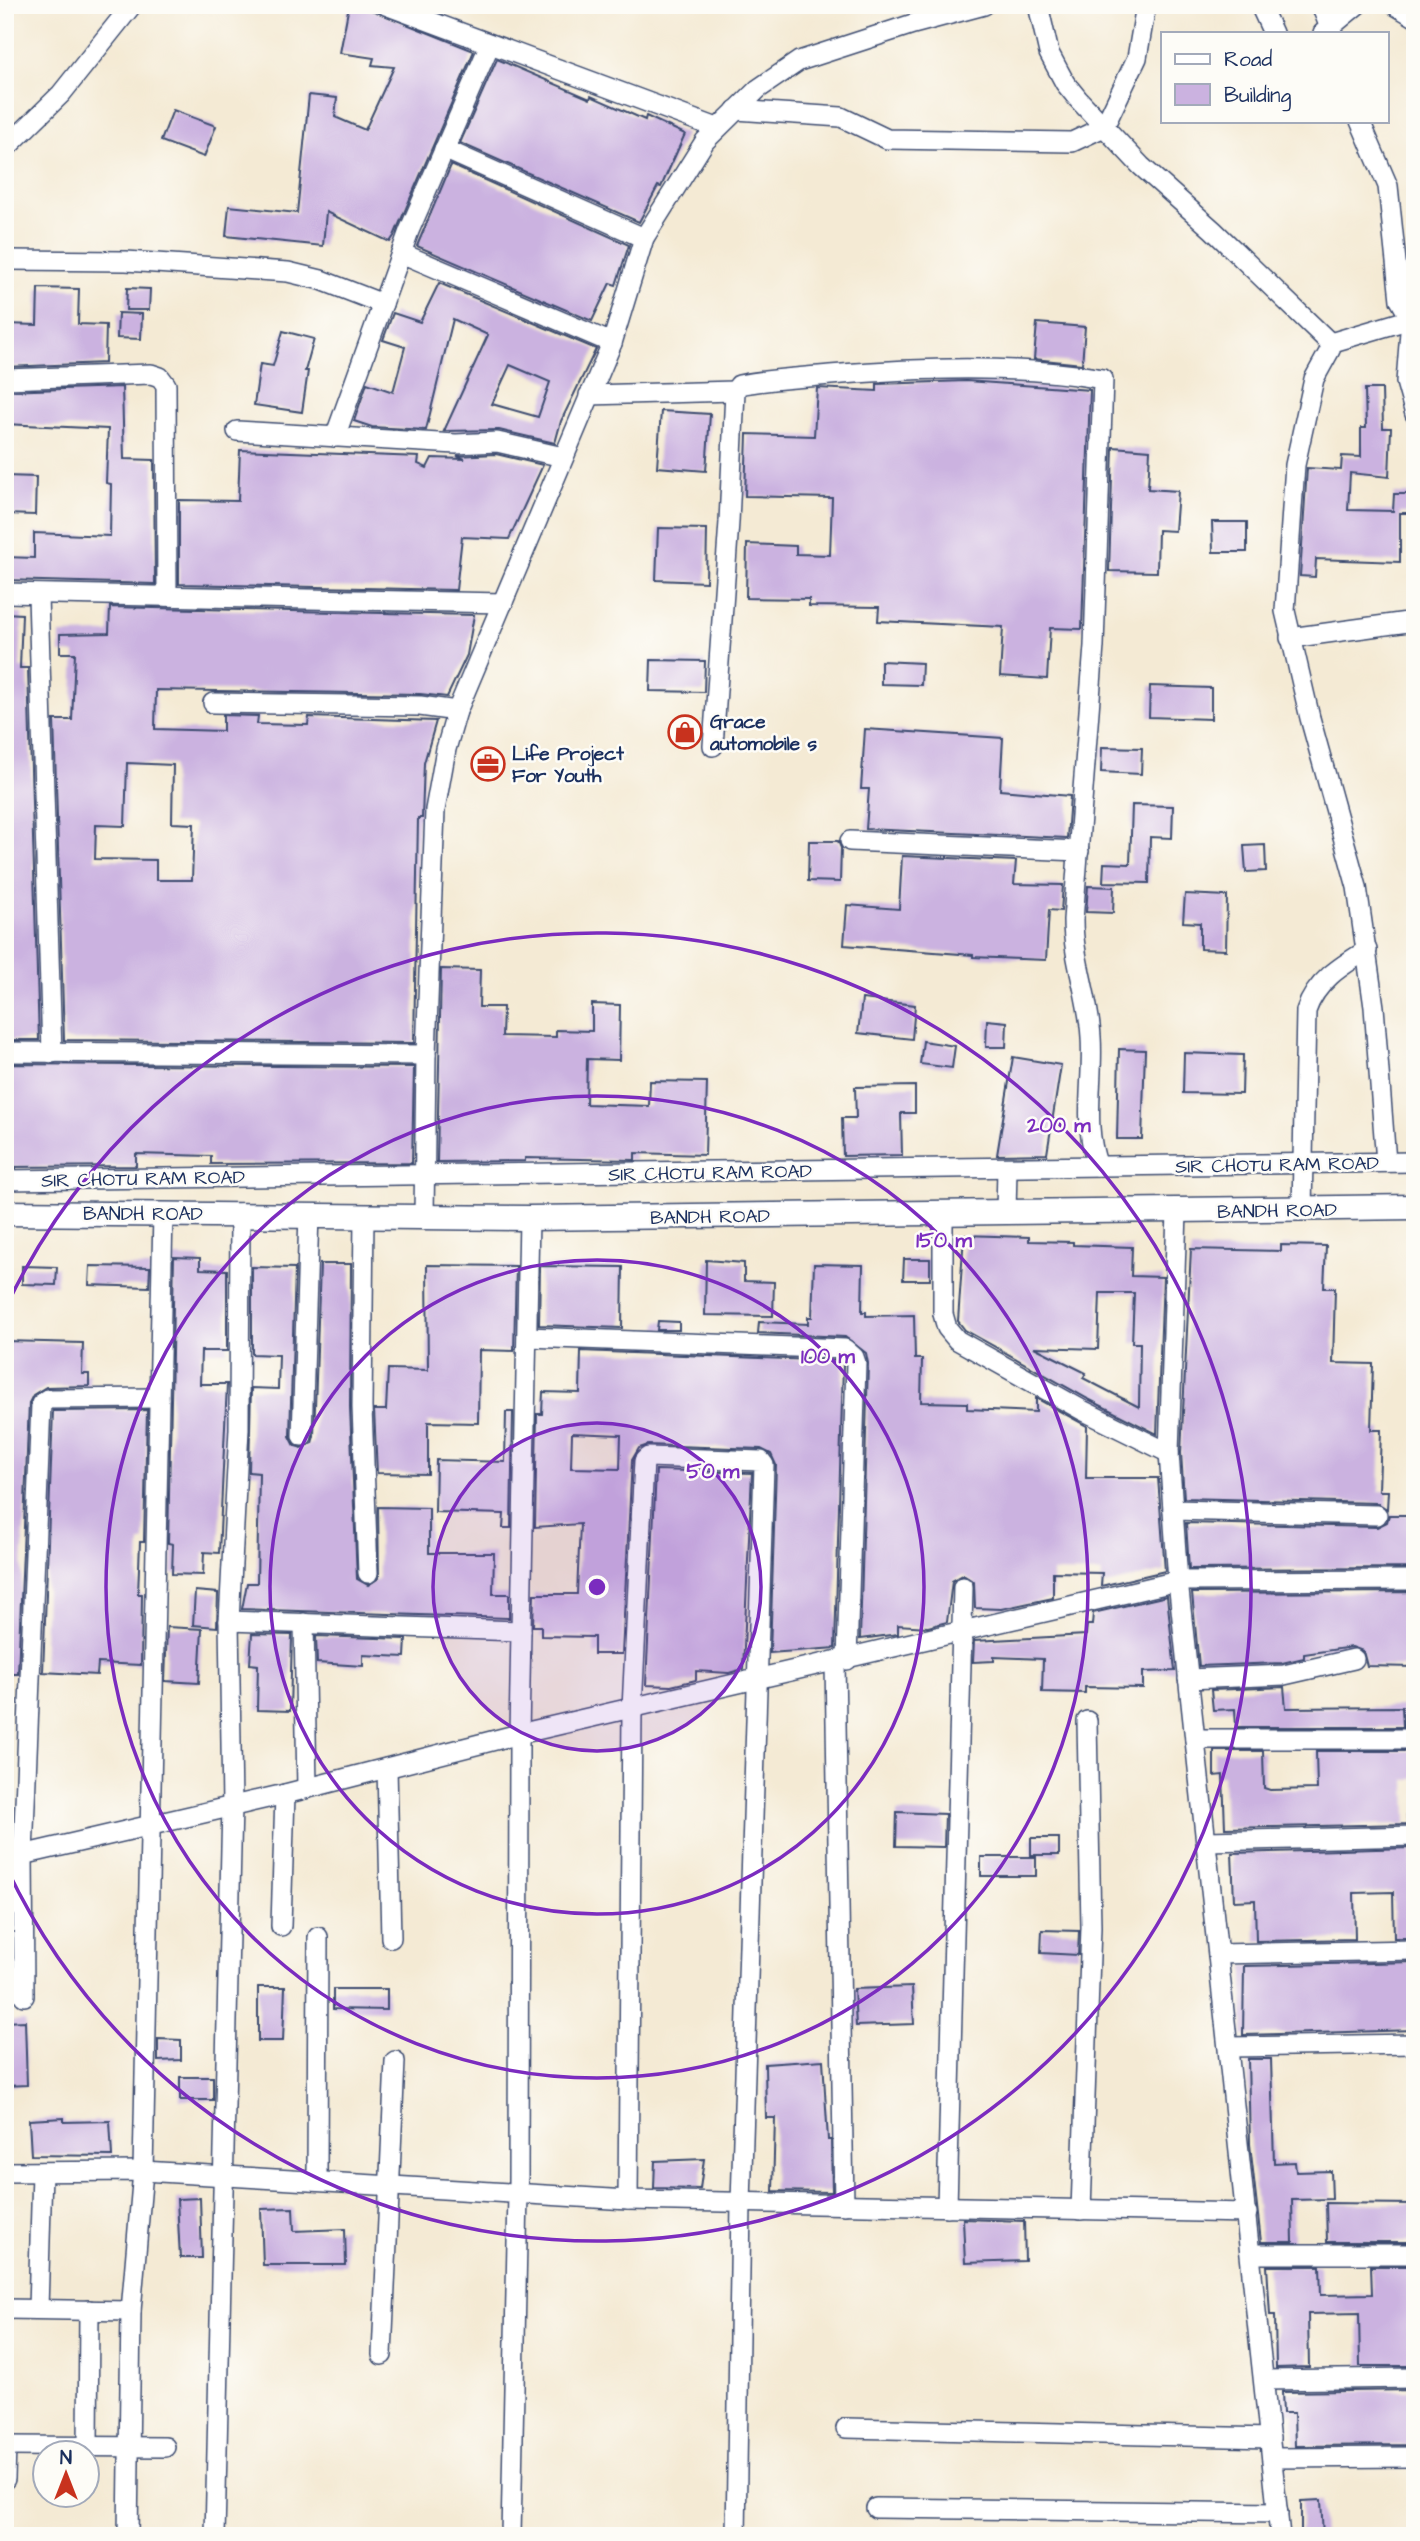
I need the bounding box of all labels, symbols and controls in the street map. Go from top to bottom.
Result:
legend [1161,32,1388,122]
text: Road [1224,45,1272,74]
text: Building [1224,81,1292,112]
place label: Grace automobile s [709,709,818,758]
shop icon: Grace automobile s [666,713,704,751]
place label: Life Project For Youth [512,741,624,790]
office icon: Life Project For Youth [469,745,507,783]
text: 200 m [1026,1111,1091,1140]
street label: SIR CHOTU RAM ROAD [1175,1150,1379,1181]
street label: SIR CHOTU RAM ROAD [608,1158,812,1189]
street label: SIR CHOTU RAM ROAD [41,1164,245,1195]
street label: BANDH ROAD [1217,1197,1337,1226]
street label: BANDH ROAD [83,1201,203,1228]
street label: BANDH ROAD [650,1203,770,1232]
text: 150 m [916,1226,972,1255]
text: 100 m [801,1342,856,1371]
text: 50 m [687,1457,740,1486]
centre of rings [585,1575,609,1599]
north arrow [32,2440,102,2510]
text: N [60,2445,72,2472]

